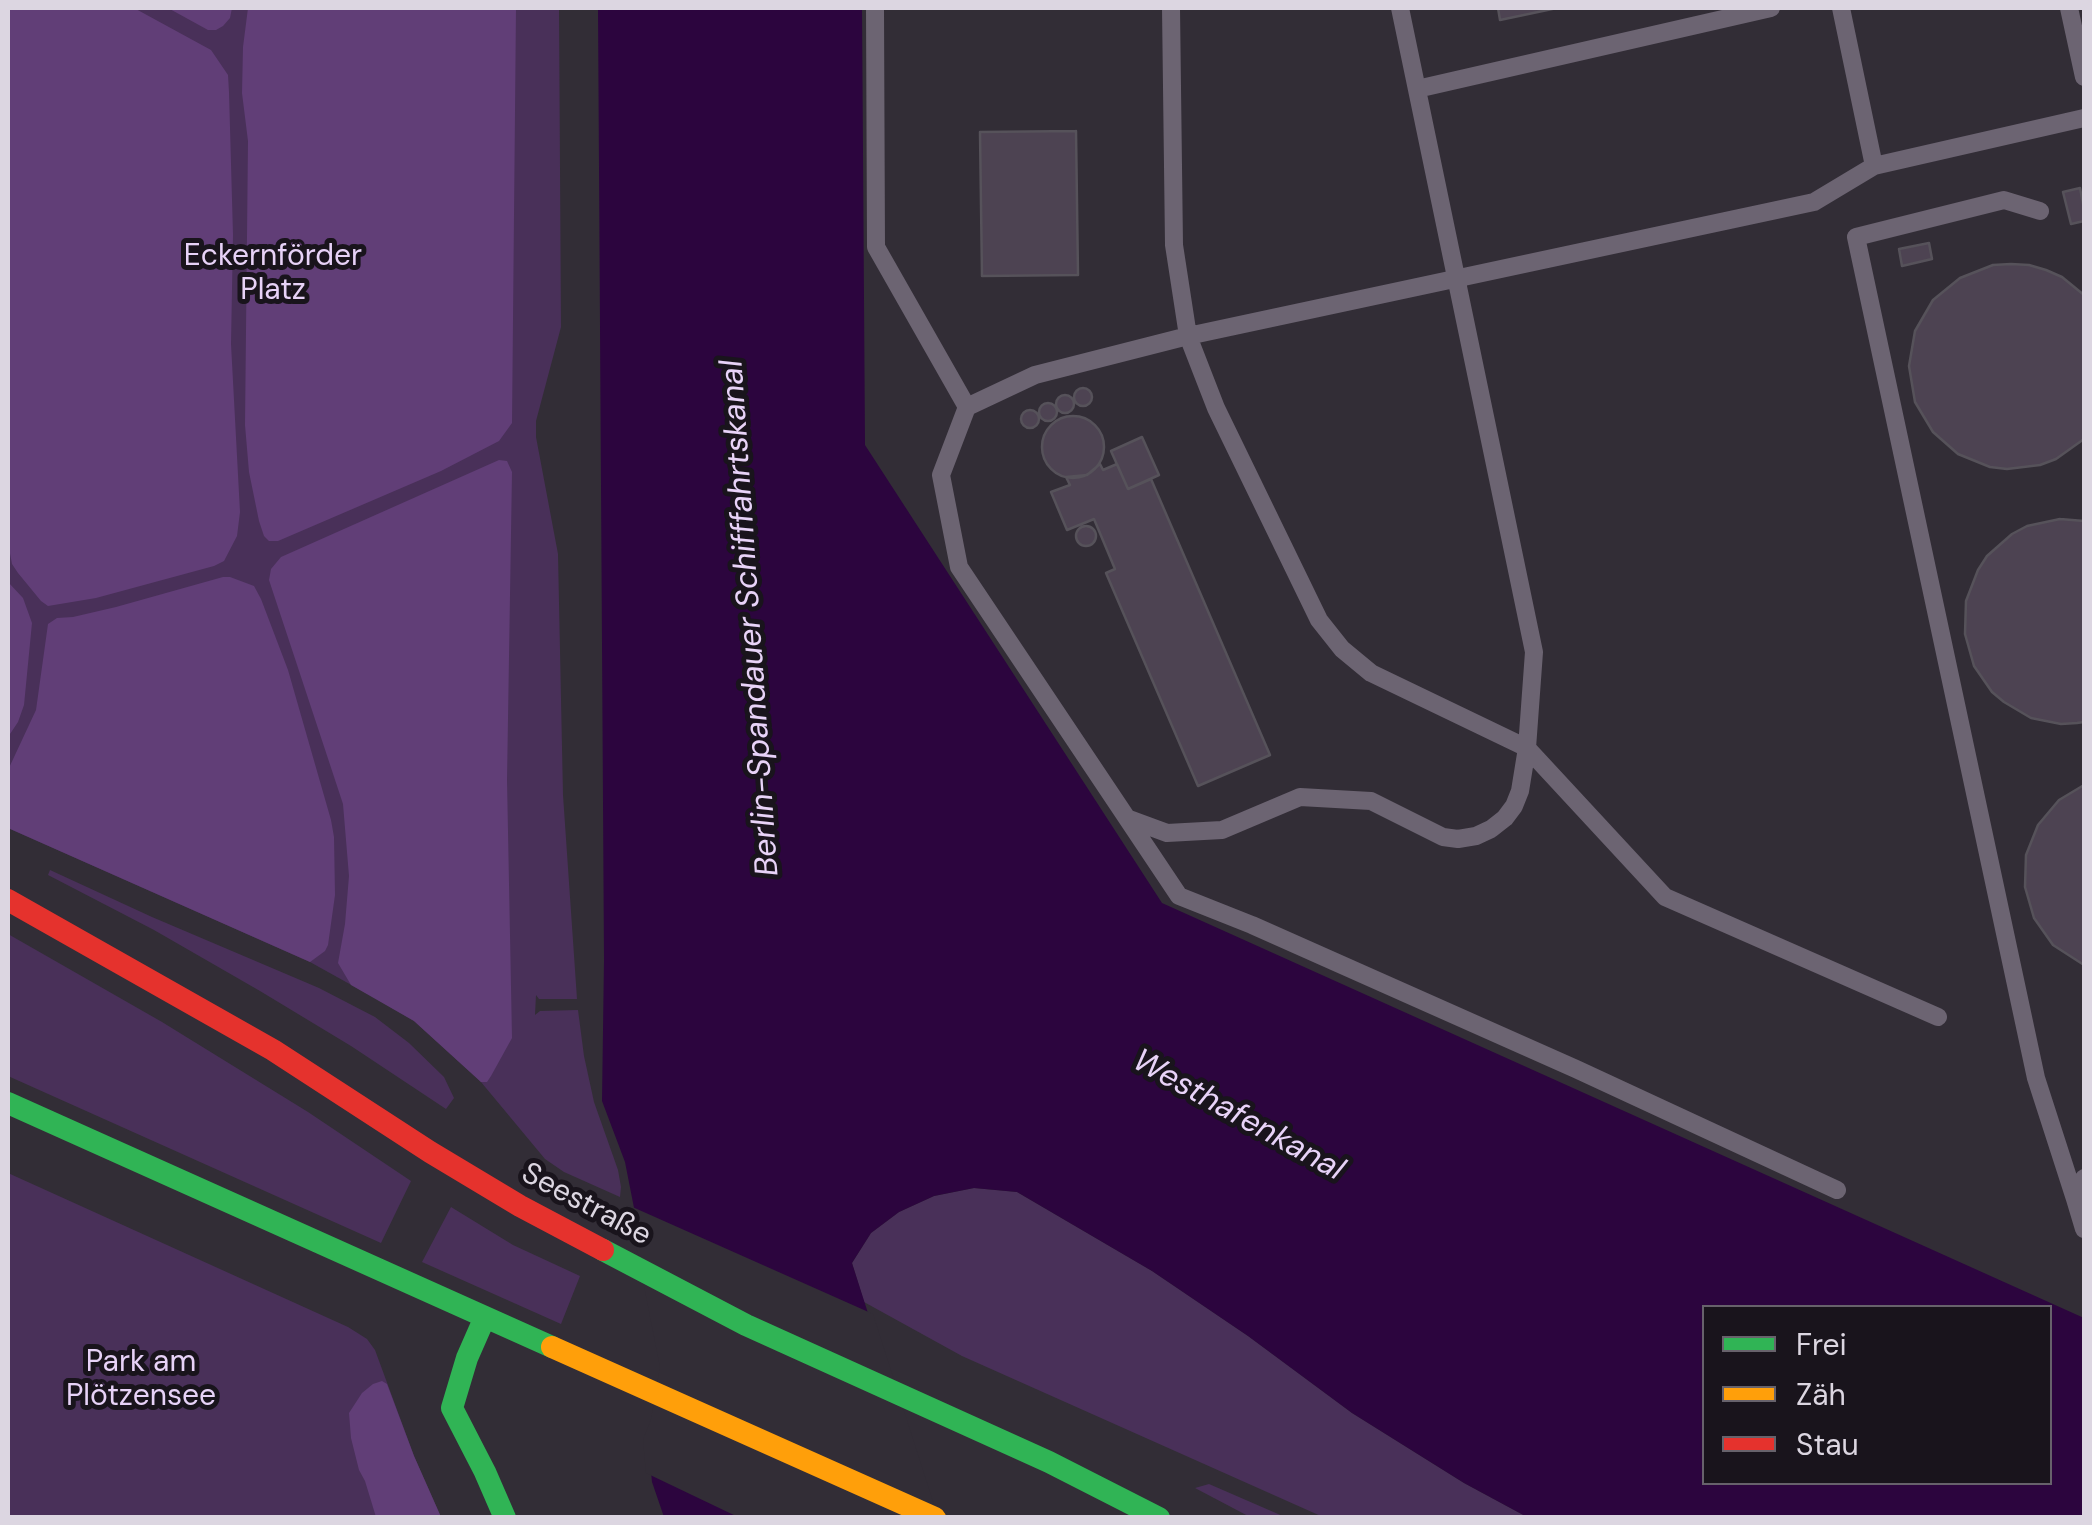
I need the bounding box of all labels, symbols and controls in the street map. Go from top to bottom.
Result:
park label: Eckernförder Platz [184,239,362,310]
water label: Berlin-Spandauer Schifffahrtskanal [714,359,788,877]
water label: Westhafenkanal [1126,1042,1350,1190]
street label: Seestraße [515,1156,657,1254]
legend [1702,1305,2052,1485]
text: Frei [1796,1325,1847,1364]
park label: Park am Plötzensee [66,1345,216,1416]
text: Zäh [1796,1375,1846,1414]
text: Stau [1796,1425,1859,1464]

